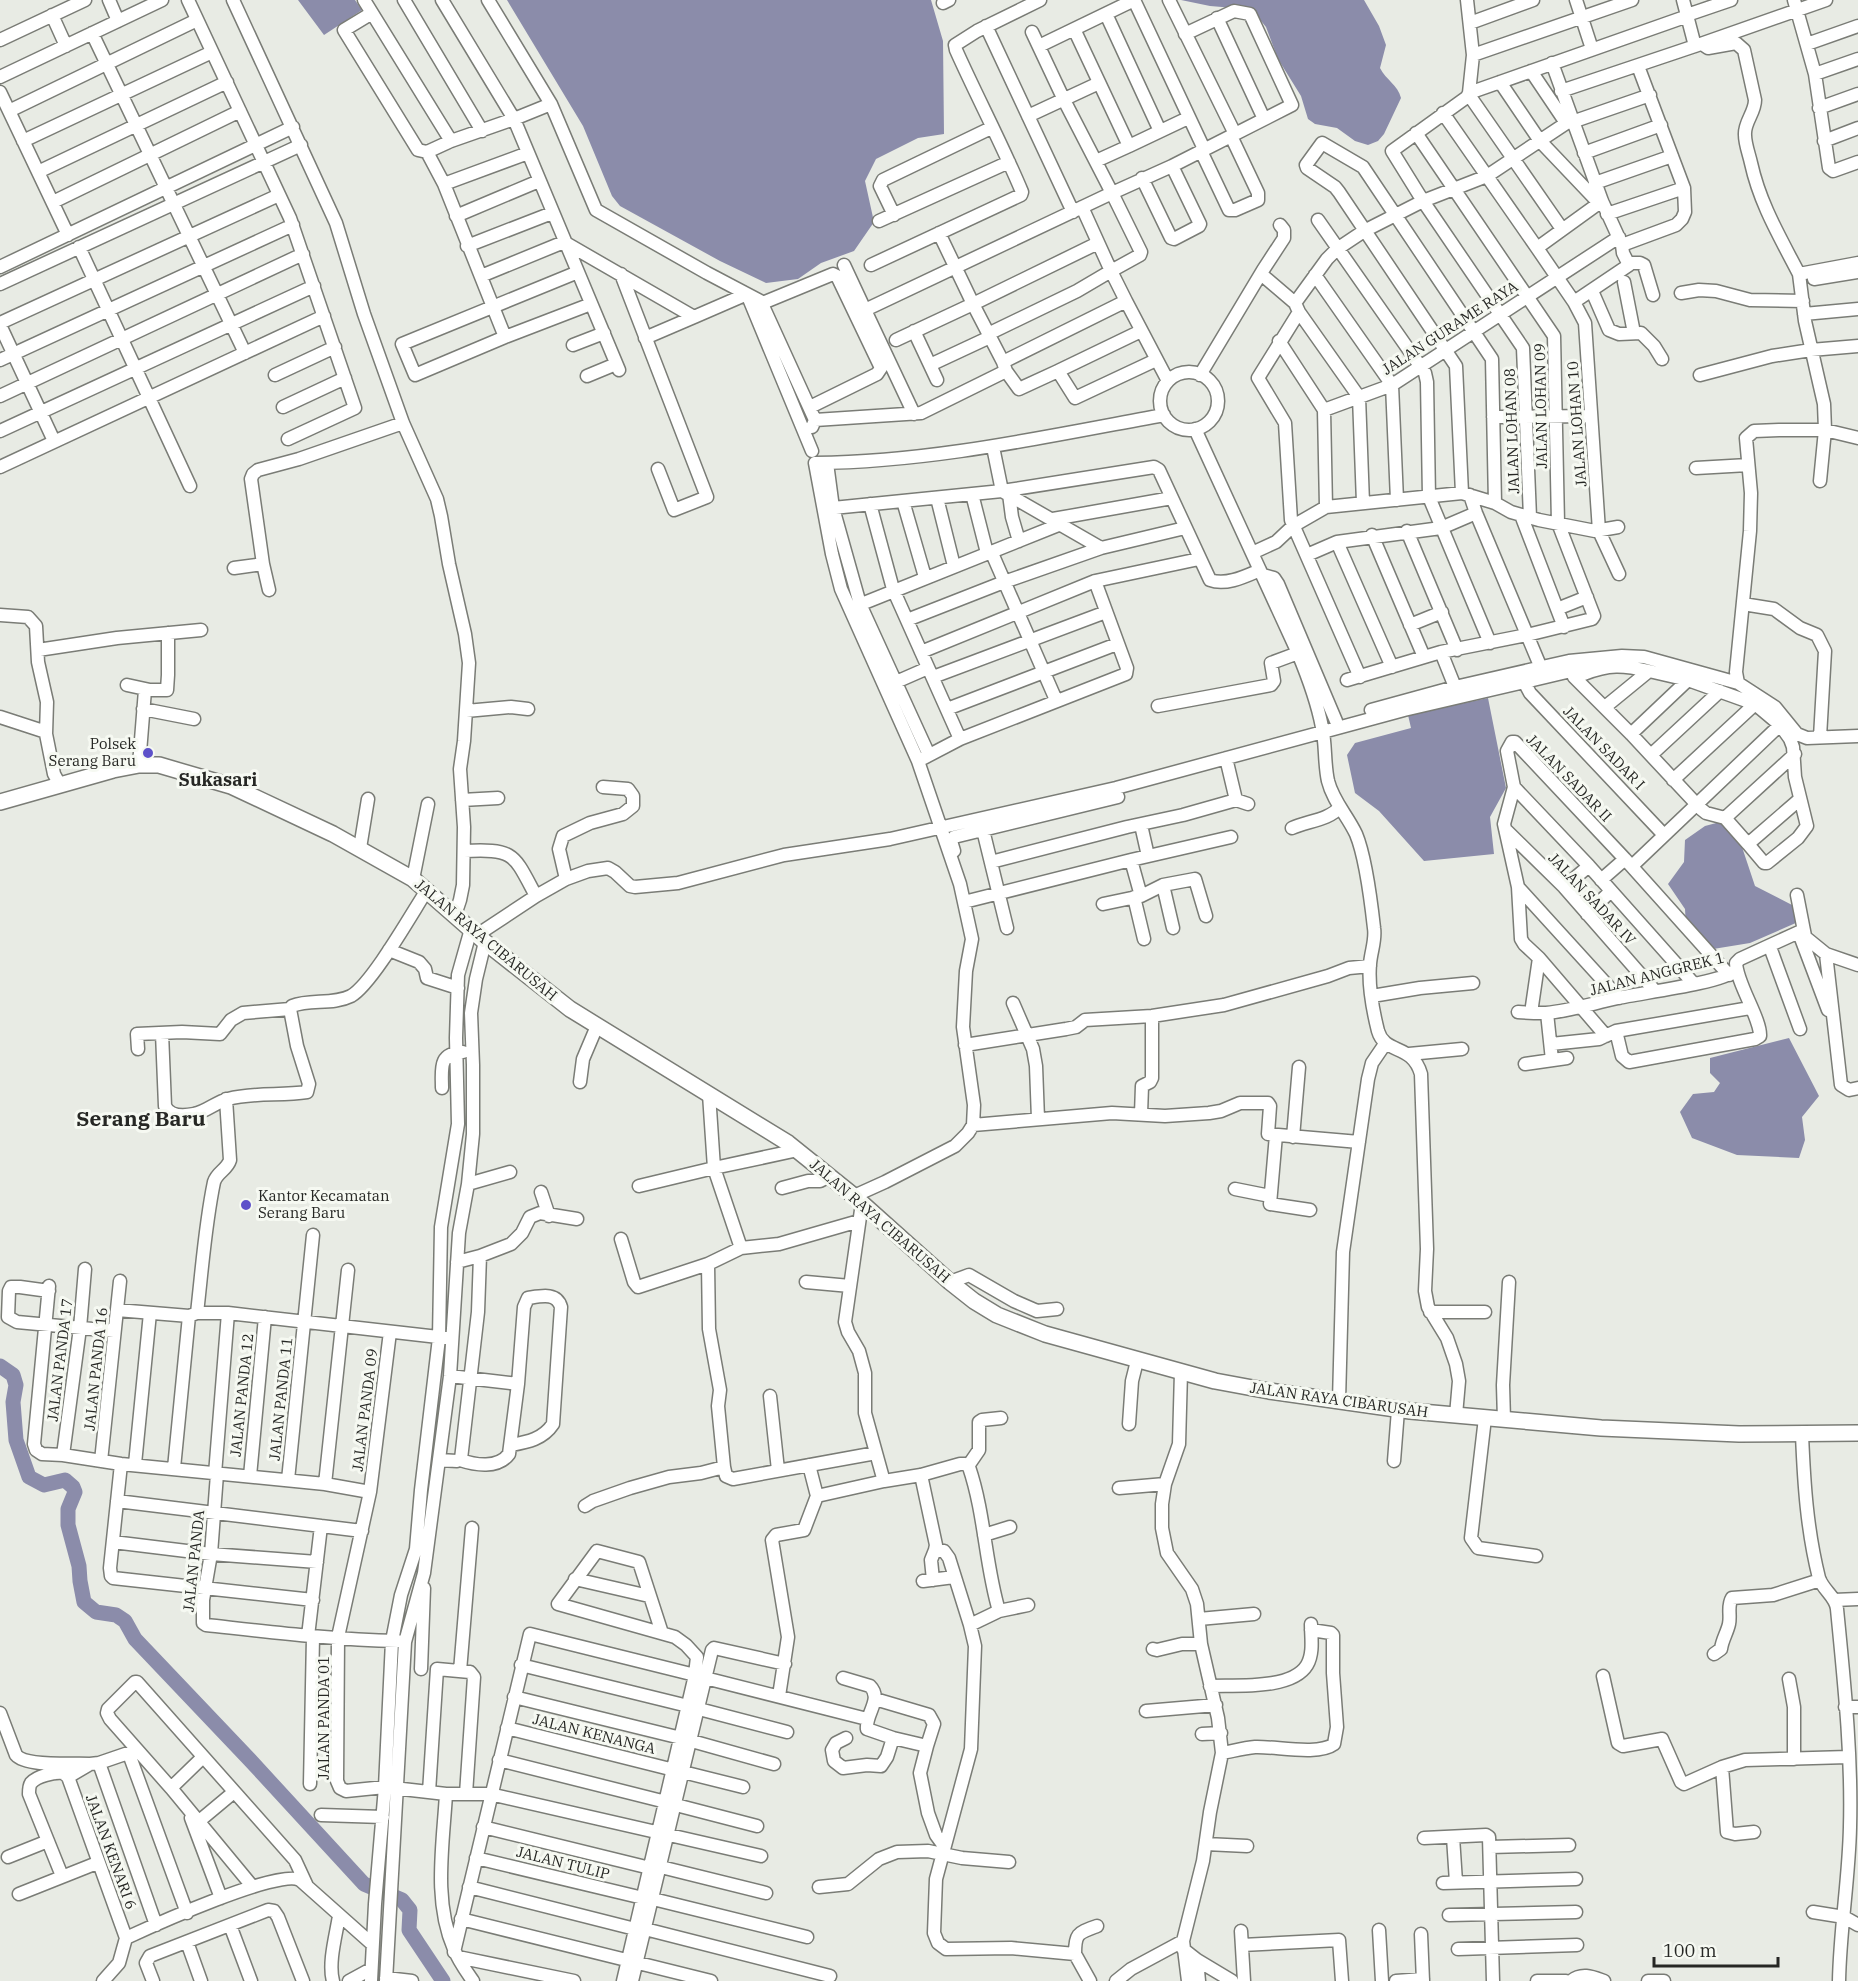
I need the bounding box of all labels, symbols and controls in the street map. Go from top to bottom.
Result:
street label: JALAN GURAME RAYA [1378,276,1522,379]
street label: JALAN LOHAN 09 [1530,343,1551,469]
street label: JALAN LOHAN 10 [1563,361,1590,488]
street label: JALAN LOHAN 08 [1500,368,1523,494]
street label: JALAN SADAR I [1559,702,1649,794]
street label: JALAN SADAR II [1523,730,1616,826]
place label: Polsek Serang Baru [49,734,136,770]
marker: Polsek Serang Baru [141,746,155,760]
district label: Sukasari [179,768,257,791]
street label: JALAN SADAR IV [1545,848,1640,949]
street label: JALAN RAYA CIBARUSAH [411,874,561,1005]
street label: JALAN ANGGREK 1 [1588,948,1726,999]
district label: Serang Baru [76,1104,206,1132]
street label: JALAN RAYA CIBARUSAH [806,1154,955,1287]
place label: Kantor Kecamatan Serang Baru [258,1186,390,1222]
marker: Kantor Kecamatan Serang Baru [239,1198,253,1212]
street label: JALAN PANDA 17 [43,1297,76,1423]
street label: JALAN PANDA 16 [80,1306,111,1432]
street label: JALAN PANDA 12 [226,1332,257,1458]
street label: JALAN PANDA 11 [265,1336,296,1462]
street label: JALAN PANDA 09 [348,1347,381,1473]
street label: JALAN RAYA CIBARUSAH [1249,1378,1430,1421]
street label: JALAN PANDA [179,1508,208,1613]
street label: JALAN PANDA 01 [314,1656,333,1780]
street label: JALAN KENANGA [531,1709,658,1758]
street label: JALAN KENARI 6 [82,1792,141,1912]
street label: JALAN TULIP [514,1842,612,1883]
scale bar [1654,1930,1778,1968]
text: 100 m [1663,1939,1717,1962]

